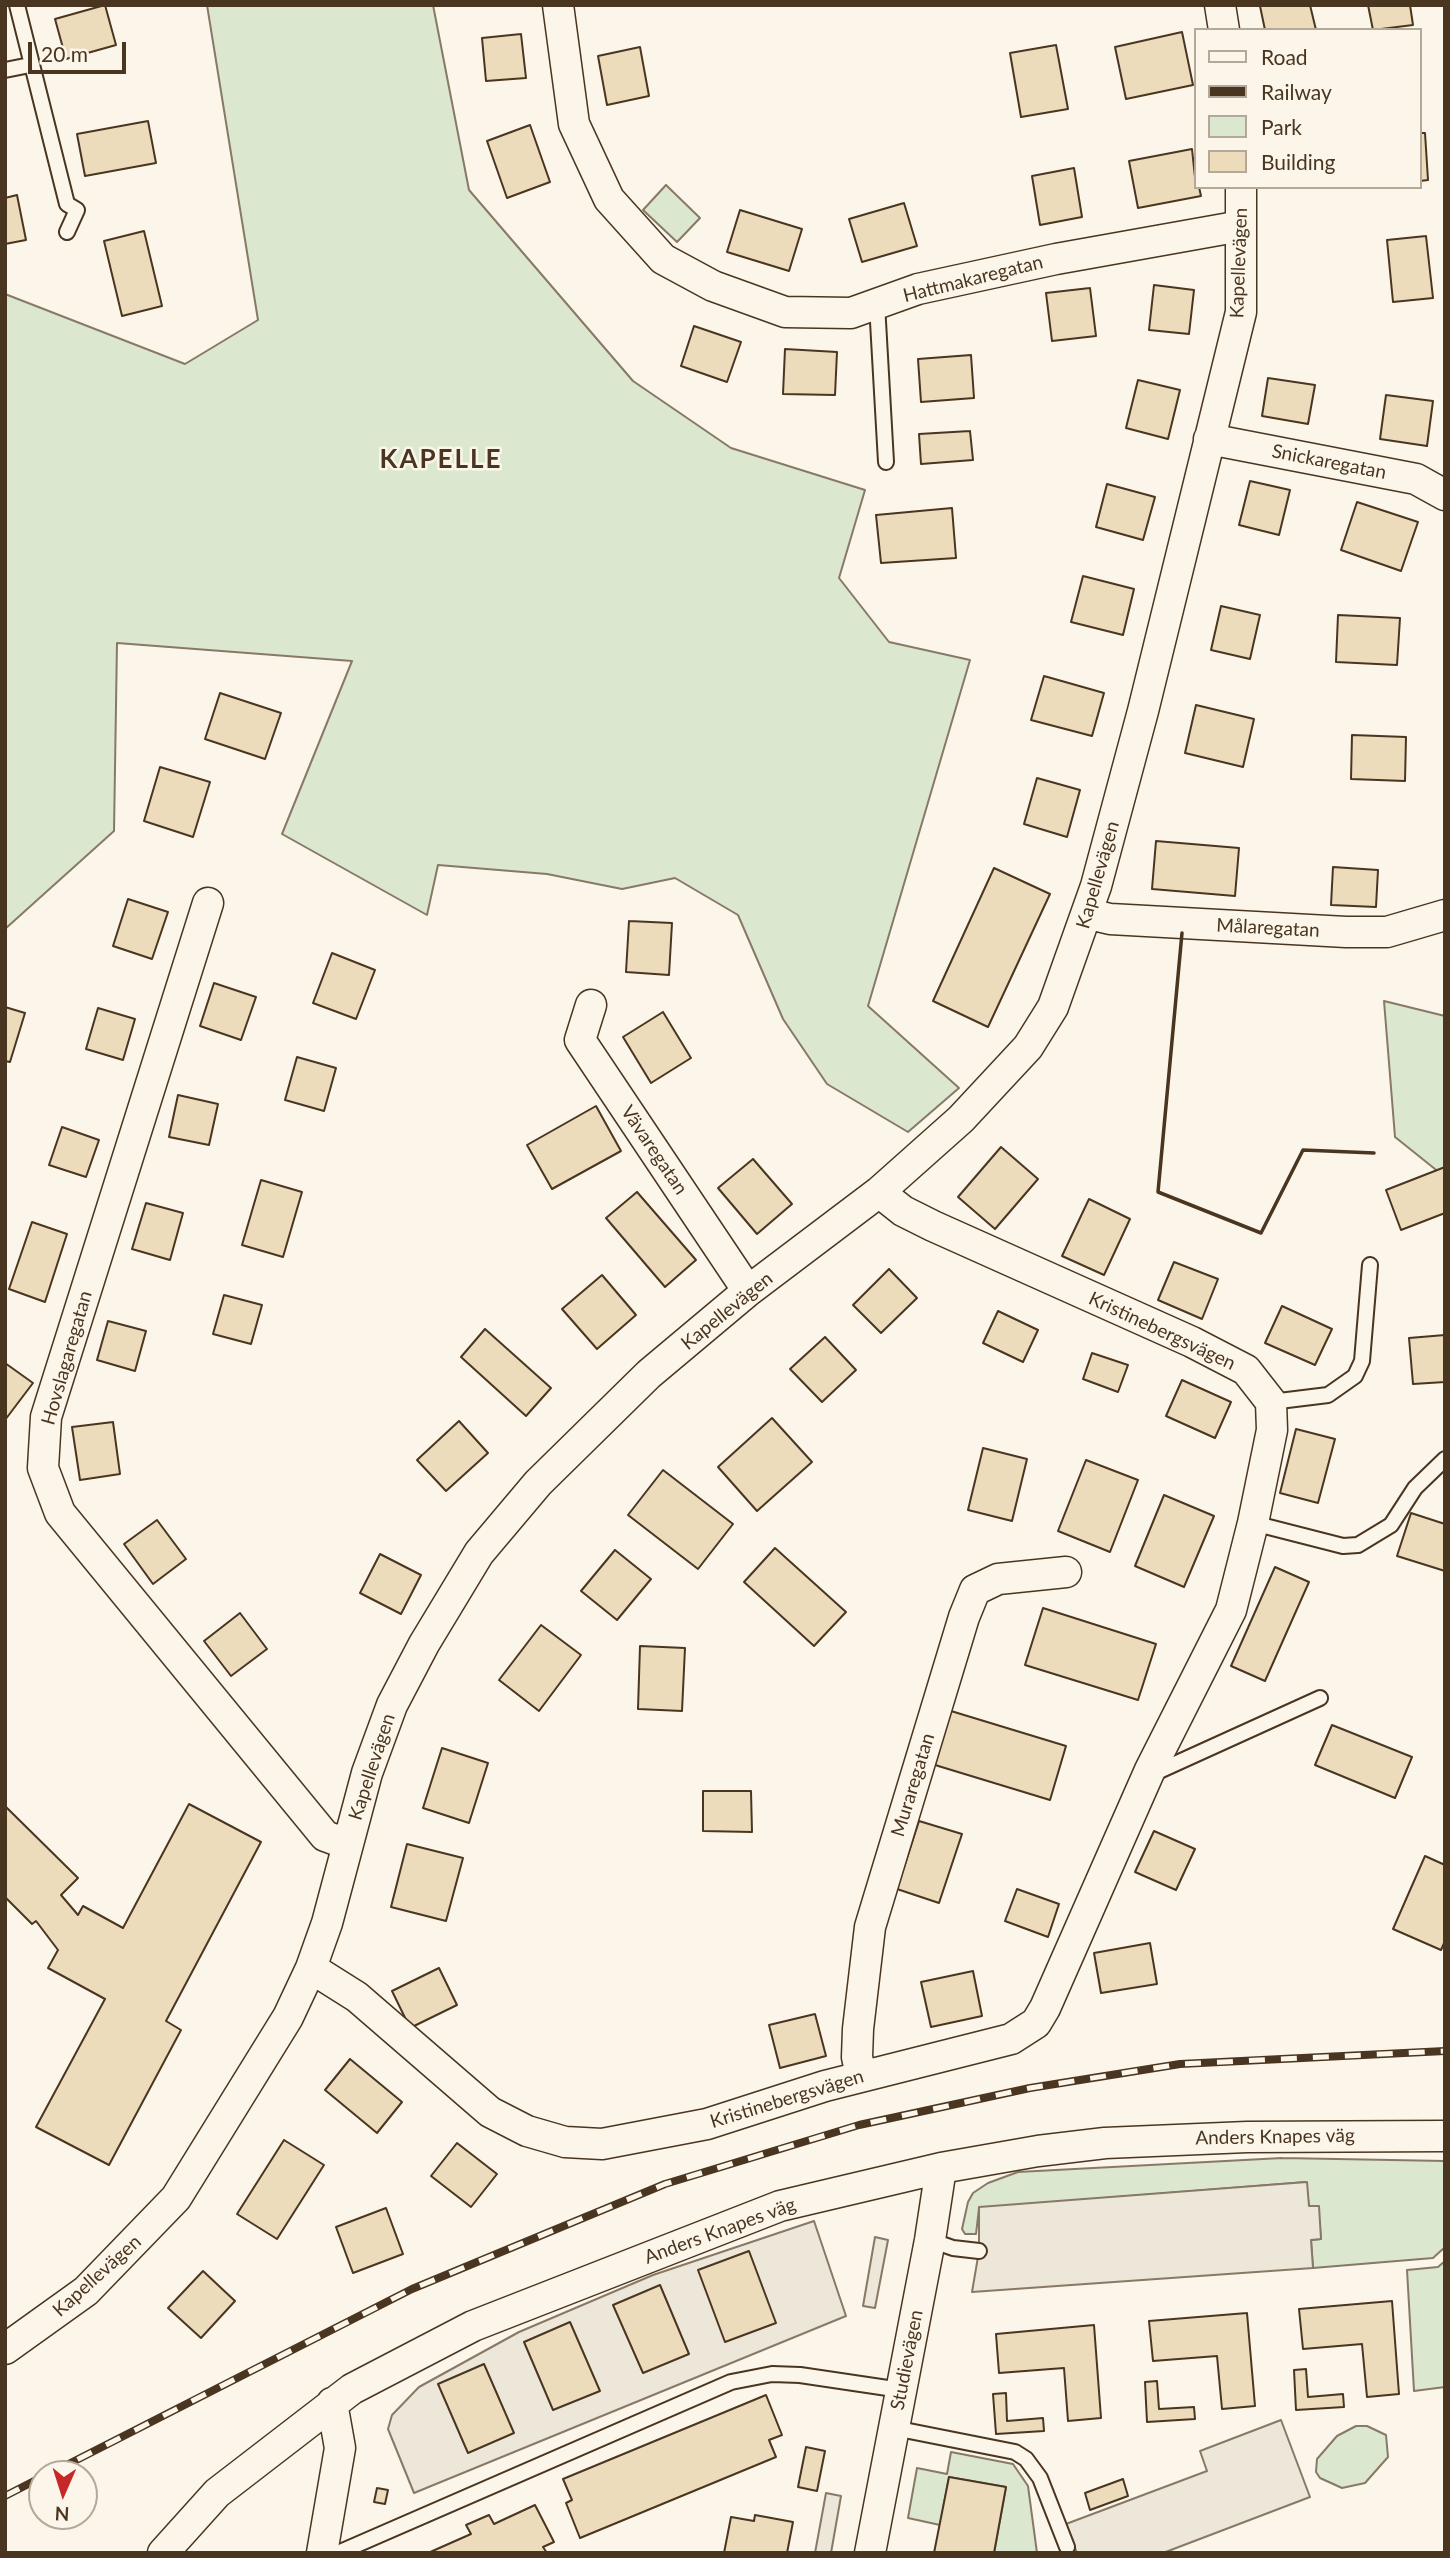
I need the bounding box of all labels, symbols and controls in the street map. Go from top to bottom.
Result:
scale bar [32,28,130,72]
legend [1194,28,1422,189]
text: 20 m [41,41,88,66]
text: Road [1261,44,1308,69]
text: Railway [1261,79,1332,104]
text: Park [1261,114,1302,139]
text: Building [1261,149,1336,174]
street label: Kapellevägen [1226,207,1252,319]
street label: Hattmakaregatan [901,251,1045,307]
street label: Snickaregatan [1270,440,1388,484]
district label: KAPELLE [380,444,502,476]
street label: Kapellevägen [1072,819,1124,931]
street label: Målaregatan [1216,914,1320,942]
street label: Vävaregatan [616,1101,692,1199]
street label: Kapellevägen [677,1267,777,1355]
street label: Kristinebergsvägen [1085,1287,1239,1375]
street label: Hovslagaregatan [37,1288,97,1428]
street label: Kapellevägen [344,1711,400,1823]
street label: Muraregatan [886,1731,940,1839]
street label: Kristinebergsvägen [707,2065,867,2133]
street label: Anders Knapes väg [1195,2124,1355,2150]
street label: Anders Knapes väg [641,2193,799,2269]
street label: Kapellevägen [48,2230,146,2322]
street label: Studievägen [886,2308,928,2412]
north arrow [28,2460,98,2530]
text: N [54,2503,70,2526]

